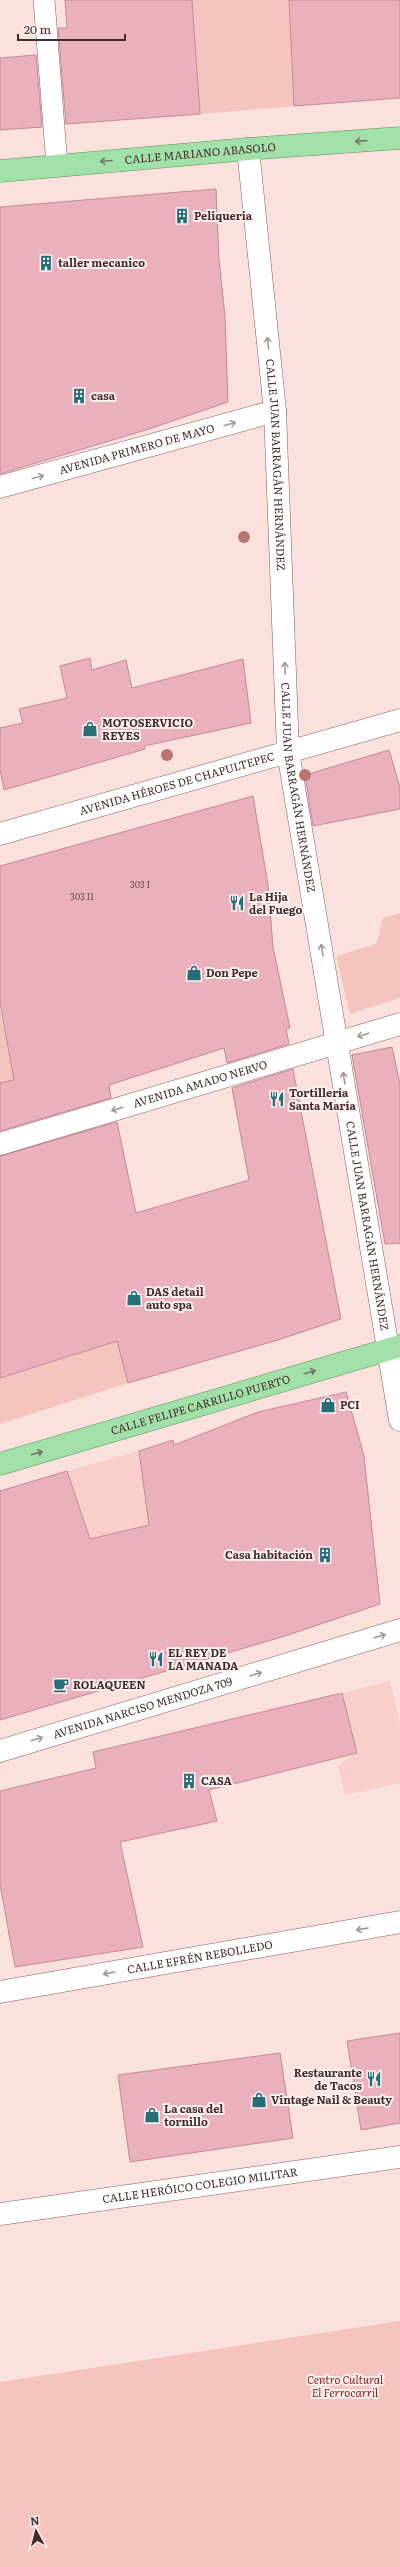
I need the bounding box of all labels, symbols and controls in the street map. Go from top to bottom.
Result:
scale bar [18,16,125,42]
text: 20 m [24,20,51,38]
street label: CALLE MARIANO ABASOLO [124,138,276,167]
one-way arrow [355,138,368,145]
one-way arrow [100,158,113,165]
building icon: Peliqueria [173,207,191,225]
place label: Peliqueria [194,207,253,223]
building icon: taller mecanico [37,254,55,272]
place label: taller mecanico [58,254,145,270]
one-way arrow [264,337,272,350]
street label: CALLE JUAN BARRAGÁN HERNÁNDEZ [263,358,290,571]
building icon: casa [70,387,88,405]
place label: casa [91,387,116,403]
street label: AVENIDA PRIMERO DE MAYO [57,419,216,477]
one-way arrow [224,420,237,427]
one-way arrow [31,473,44,480]
one-way arrow [281,662,289,675]
street label: CALLE JUAN BARRAGÁN HERNÁNDEZ [278,682,320,894]
place label: MOTOSERVICIO REYES [102,714,193,743]
shop icon: MOTOSERVICIO REYES [81,720,99,738]
street label: AVENIDA HÉROES DE CHAPULTEPEC [77,747,276,818]
house number: 303 I [130,877,150,891]
place label: La Hija del Fuego [249,888,302,917]
house number: 303 II [70,889,94,903]
restaurant icon: La Hija del Fuego [228,894,246,912]
one-way arrow [318,943,326,956]
shop icon: Don Pepe [185,964,203,982]
place label: Don Pepe [206,964,258,980]
one-way arrow [356,1032,369,1039]
street label: AVENIDA AMADO NERVO [131,1055,269,1111]
one-way arrow [339,1072,347,1085]
place label: Tortillería Santa María [289,1084,357,1113]
restaurant icon: Tortillería Santa María [268,1090,286,1108]
one-way arrow [111,1106,124,1113]
street label: CALLE JUAN BARRAGÁN HERNÁNDEZ [343,1120,394,1332]
place label: DAS detail auto spa [146,1283,204,1312]
shop icon: DAS detail auto spa [125,1289,143,1307]
one-way arrow [303,1368,316,1375]
street label: CALLE FELIPE CARRILLO PUERTO [108,1370,292,1438]
shop icon: PCI [319,1396,337,1414]
place label: PCI [340,1396,360,1412]
one-way arrow [31,1449,44,1456]
place label: Casa habitación [225,1546,313,1562]
building icon: Casa habitación [316,1546,334,1564]
one-way arrow [373,1632,386,1639]
place label: EL REY DE LA MANADA [168,1644,239,1673]
restaurant icon: EL REY DE LA MANADA [147,1650,165,1668]
one-way arrow [249,1670,262,1677]
street label: AVENIDA NARCISO MENDOZA 709 [51,1672,234,1742]
cafe icon: ROLAQUEEN [52,1676,70,1694]
place label: ROLAQUEEN [73,1676,146,1692]
one-way arrow [31,1735,44,1742]
building icon: CASA [180,1772,198,1790]
place label: CASA [201,1772,233,1788]
one-way arrow [355,1925,368,1933]
street label: CALLE EFRÉN REBOLLEDO [126,1935,274,1977]
one-way arrow [103,1969,116,1977]
place label: Restaurante de Tacos [294,2064,362,2093]
restaurant icon: Restaurante de Tacos [365,2070,383,2088]
shop icon: Vintage Nail & Beauty [250,2091,268,2109]
place label: Vintage Nail & Beauty [271,2091,392,2107]
place label: La casa del tornillo [164,2100,223,2129]
shop icon: La casa del tornillo [143,2106,161,2124]
street label: CALLE HERÓICO COLEGIO MILITAR [101,2163,299,2206]
park label: Centro Cultural El Ferrocarril [307,2371,384,2400]
north arrow [16,2511,56,2551]
text: N [29,2512,40,2529]

